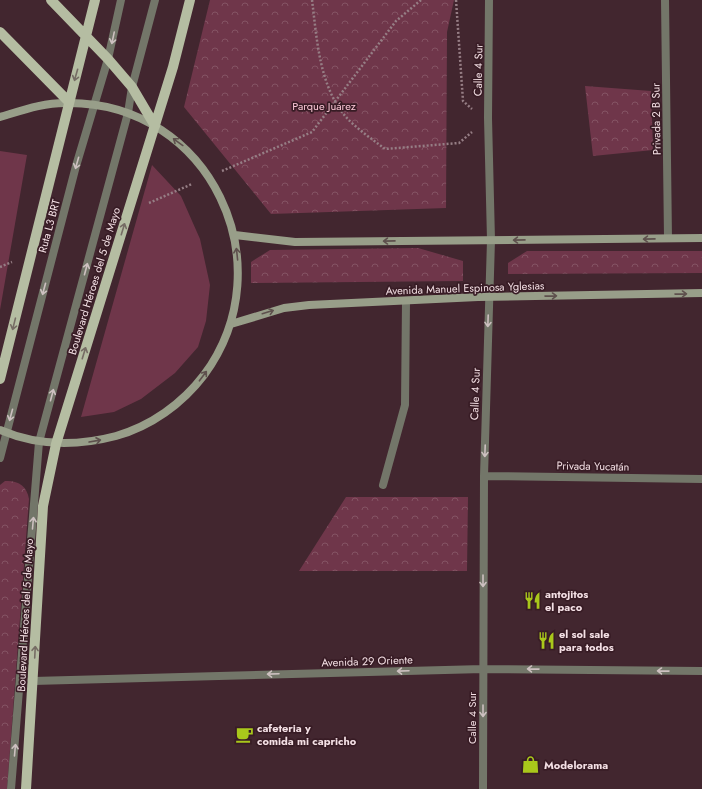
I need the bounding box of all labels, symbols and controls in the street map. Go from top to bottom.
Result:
one-way arrow [108,31,116,44]
street label: Calle 4 Sur [470,44,486,96]
one-way arrow [72,69,80,82]
street label: Privada 2 B Sur [647,83,665,155]
park label: Parque Juárez [292,98,356,114]
one-way arrow [172,138,183,146]
one-way arrow [73,156,80,169]
street label: Ruta L3 BRT [34,197,64,255]
street label: Boulevard Héroes del 5 de Mayo [64,205,124,357]
one-way arrow [120,222,127,235]
one-way arrow [643,235,656,242]
one-way arrow [513,236,526,244]
one-way arrow [383,237,396,245]
one-way arrow [233,248,240,261]
one-way arrow [83,263,90,276]
street label: Avenida Manuel Espinosa Yglesias [385,277,545,299]
one-way arrow [40,282,47,295]
one-way arrow [674,290,687,297]
one-way arrow [544,292,557,300]
one-way arrow [262,308,275,315]
one-way arrow [485,314,492,327]
one-way arrow [10,317,17,330]
one-way arrow [81,347,88,360]
street label: Calle 4 Sur [466,367,484,420]
one-way arrow [199,370,207,381]
one-way arrow [49,389,56,402]
one-way arrow [7,408,14,421]
one-way arrow [88,437,101,445]
one-way arrow [481,444,489,457]
street label: Privada Yucatán [556,457,630,475]
one-way arrow [29,517,36,530]
street label: Boulevard Héroes del 5 de Mayo [13,538,37,692]
one-way arrow [479,574,487,587]
place label: antojitos el paco [545,586,588,615]
restaurant icon: antojitos el paco [522,590,542,610]
place label: el sol sale para todos [559,626,614,655]
restaurant icon: el sol sale para todos [536,630,556,650]
one-way arrow [31,646,38,659]
street label: Avenida 29 Oriente [321,651,413,671]
one-way arrow [527,665,540,673]
one-way arrow [397,667,410,675]
one-way arrow [657,667,670,675]
one-way arrow [267,671,280,678]
street label: Calle 4 Sur [464,692,480,744]
one-way arrow [479,704,487,717]
place label: cafeteria y comida mi capricho [257,720,357,749]
cafe icon: cafeteria y comida mi capricho [234,724,254,744]
one-way arrow [11,744,18,757]
shop icon: Modelorama [521,755,541,775]
place label: Modelorama [544,757,608,773]

